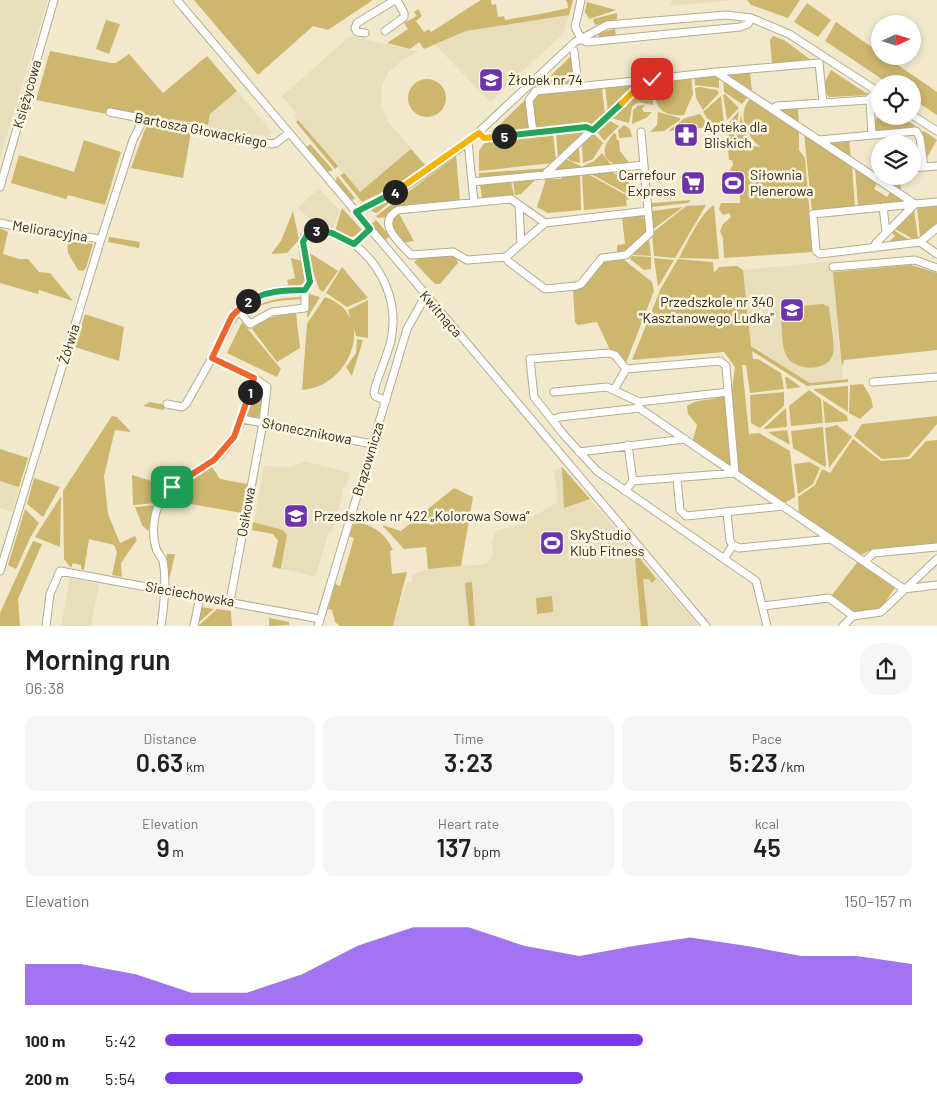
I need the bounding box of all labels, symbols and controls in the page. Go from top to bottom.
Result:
north arrow [871,15,921,65]
map controls [871,15,921,185]
street label: Księżycowa [9,58,44,130]
pin [631,58,673,100]
icon: check [638,65,666,93]
school or university icon: Żłobek nr 74 [478,67,504,93]
place label: Żłobek nr 74 [508,71,583,88]
button: locate [871,75,921,125]
street label: Bartosza Głowackiego [133,108,269,151]
place label: Apteka dla Bliskich [704,118,767,151]
pharmacy icon: Apteka dla Bliskich [673,122,699,148]
pin: 5 [492,124,516,148]
text: 5 [501,128,508,145]
button: layers [871,135,921,185]
place label: Carrefour Express [618,166,676,199]
place label: Siłownia Plenerowa [750,166,813,199]
supermarket icon: Carrefour Express [680,170,706,196]
sports icon: Siłownia Plenerowa [720,170,746,196]
pin: 4 [382,180,408,204]
text: 4 [391,184,400,201]
street label: Melioracyjna [11,216,89,245]
pin: 3 [304,218,328,242]
text: 3 [313,222,320,239]
street label: Kwitnąca [417,287,466,340]
pin: 2 [236,288,260,314]
text: 2 [245,293,252,310]
place label: Przedszkole nr 340 "Kasztanowego Ludka" [639,293,774,326]
school or university icon: Przedszkole nr 340 "Kasztanowego Ludka" [779,297,805,323]
street label: Żółwia [54,322,83,366]
pin: 1 [238,380,262,404]
text: 1 [248,384,253,401]
street label: Słonecznikowa [261,413,354,448]
street label: Brązownicza [348,420,387,498]
pin [151,466,193,508]
icon: arrive [158,473,186,501]
street label: Osikowa [233,486,258,538]
school or university icon: Przedszkole nr 422 „Kolorowa Sowa” [283,503,309,529]
place label: Przedszkole nr 422 „Kolorowa Sowa” [314,507,530,524]
place label: SkyStudio Klub Fitness [570,526,645,559]
sports icon: SkyStudio Klub Fitness [539,530,565,556]
street label: Sieciechowska [144,577,236,610]
text: Morning run [25,642,171,676]
button: share [860,643,912,695]
text: 06:38 [25,678,64,697]
text: Distance [143,730,197,747]
text: Time [453,730,484,747]
text: Pace [752,730,782,747]
text: 0.63 [136,747,183,777]
text: 3:23 [444,747,493,777]
text: 5:23 [729,747,778,777]
text: km [183,758,205,775]
text: /km [778,758,805,775]
text: Elevation [142,815,198,832]
text: Heart rate [438,815,499,832]
text: kcal [755,815,779,832]
text: 9 [156,832,170,862]
text: 137 [436,832,471,862]
text: 45 [753,832,781,862]
text: m [170,843,184,860]
text: bpm [471,843,501,860]
text: Elevation [25,891,89,910]
text: 150–157 m [844,891,912,910]
text: 100 m [25,1031,65,1050]
text: 5:42 [105,1031,136,1050]
text: 200 m [25,1069,69,1088]
text: 5:54 [105,1069,136,1088]

